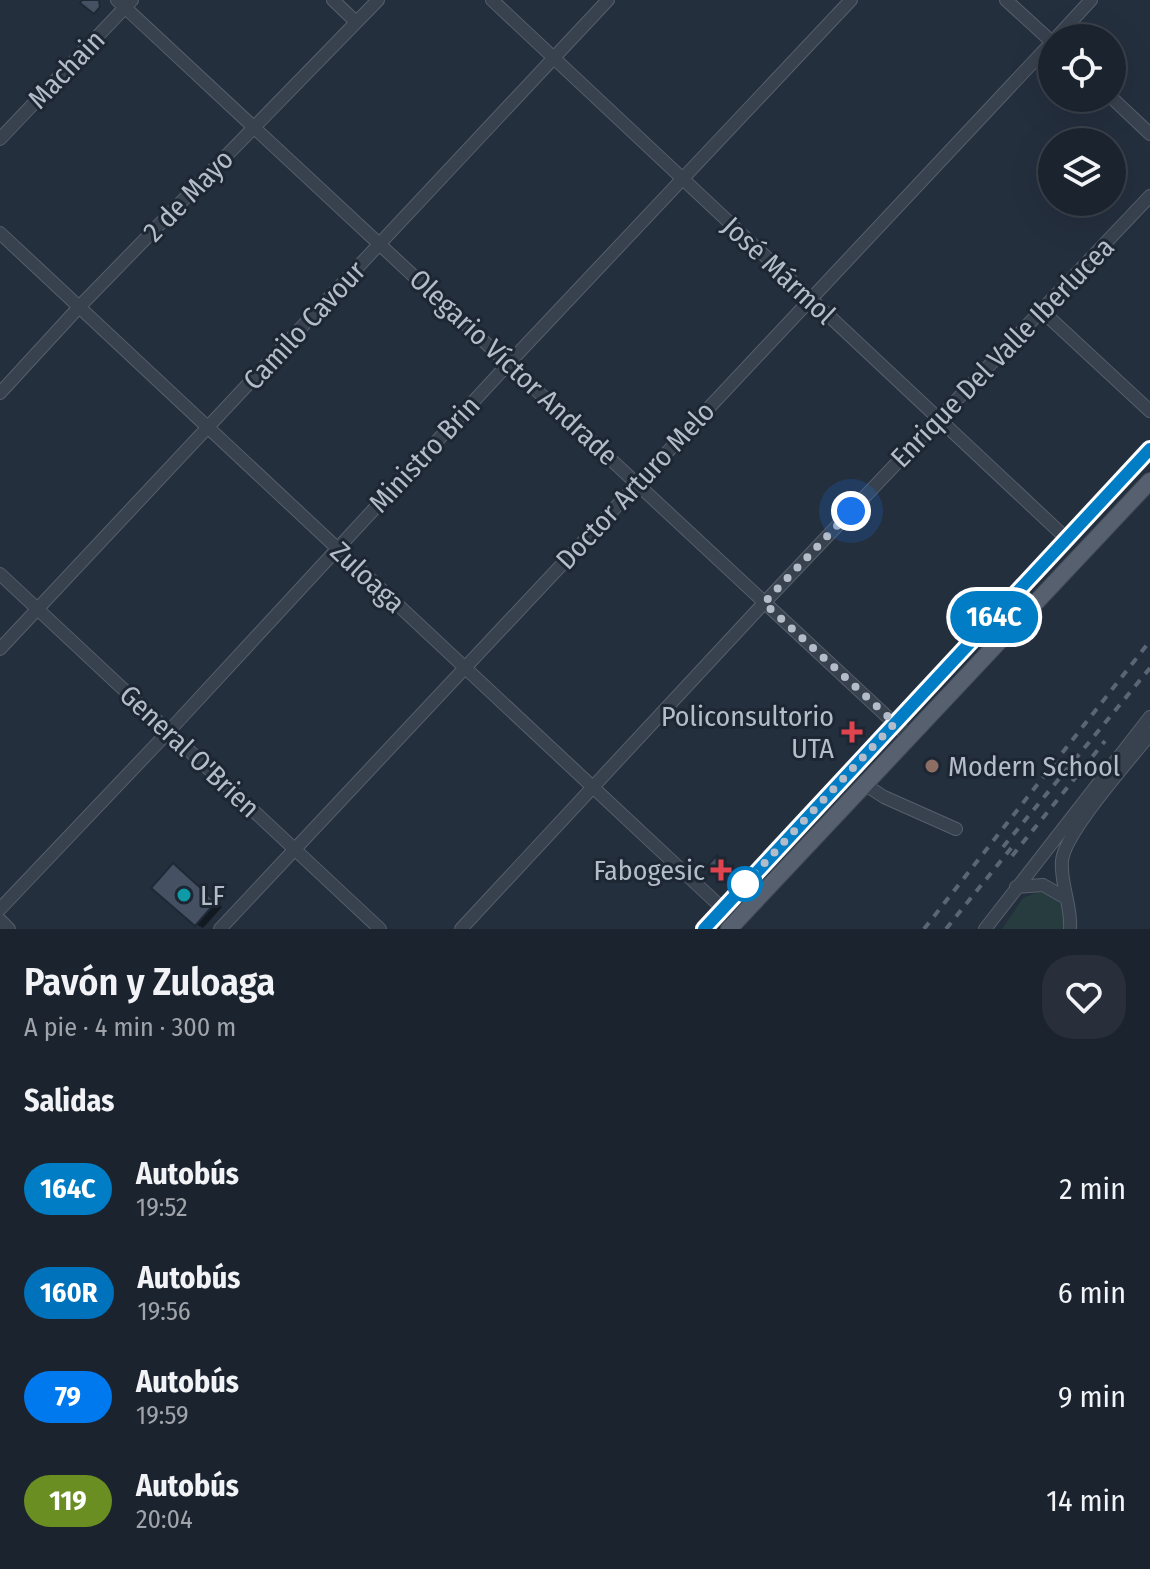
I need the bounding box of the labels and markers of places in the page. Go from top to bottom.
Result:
place label: Policonsultorio UTA [661,700,834,765]
marker: Policonsultorio UTA [841,721,863,743]
place label: Modern School [948,750,1120,783]
marker: Modern School [923,757,941,775]
place label: Fabogesic [594,854,705,887]
marker: Fabogesic [712,861,730,879]
unlabelled marker [728,867,762,901]
place label: LF [200,879,225,912]
marker: LF [175,886,193,904]

